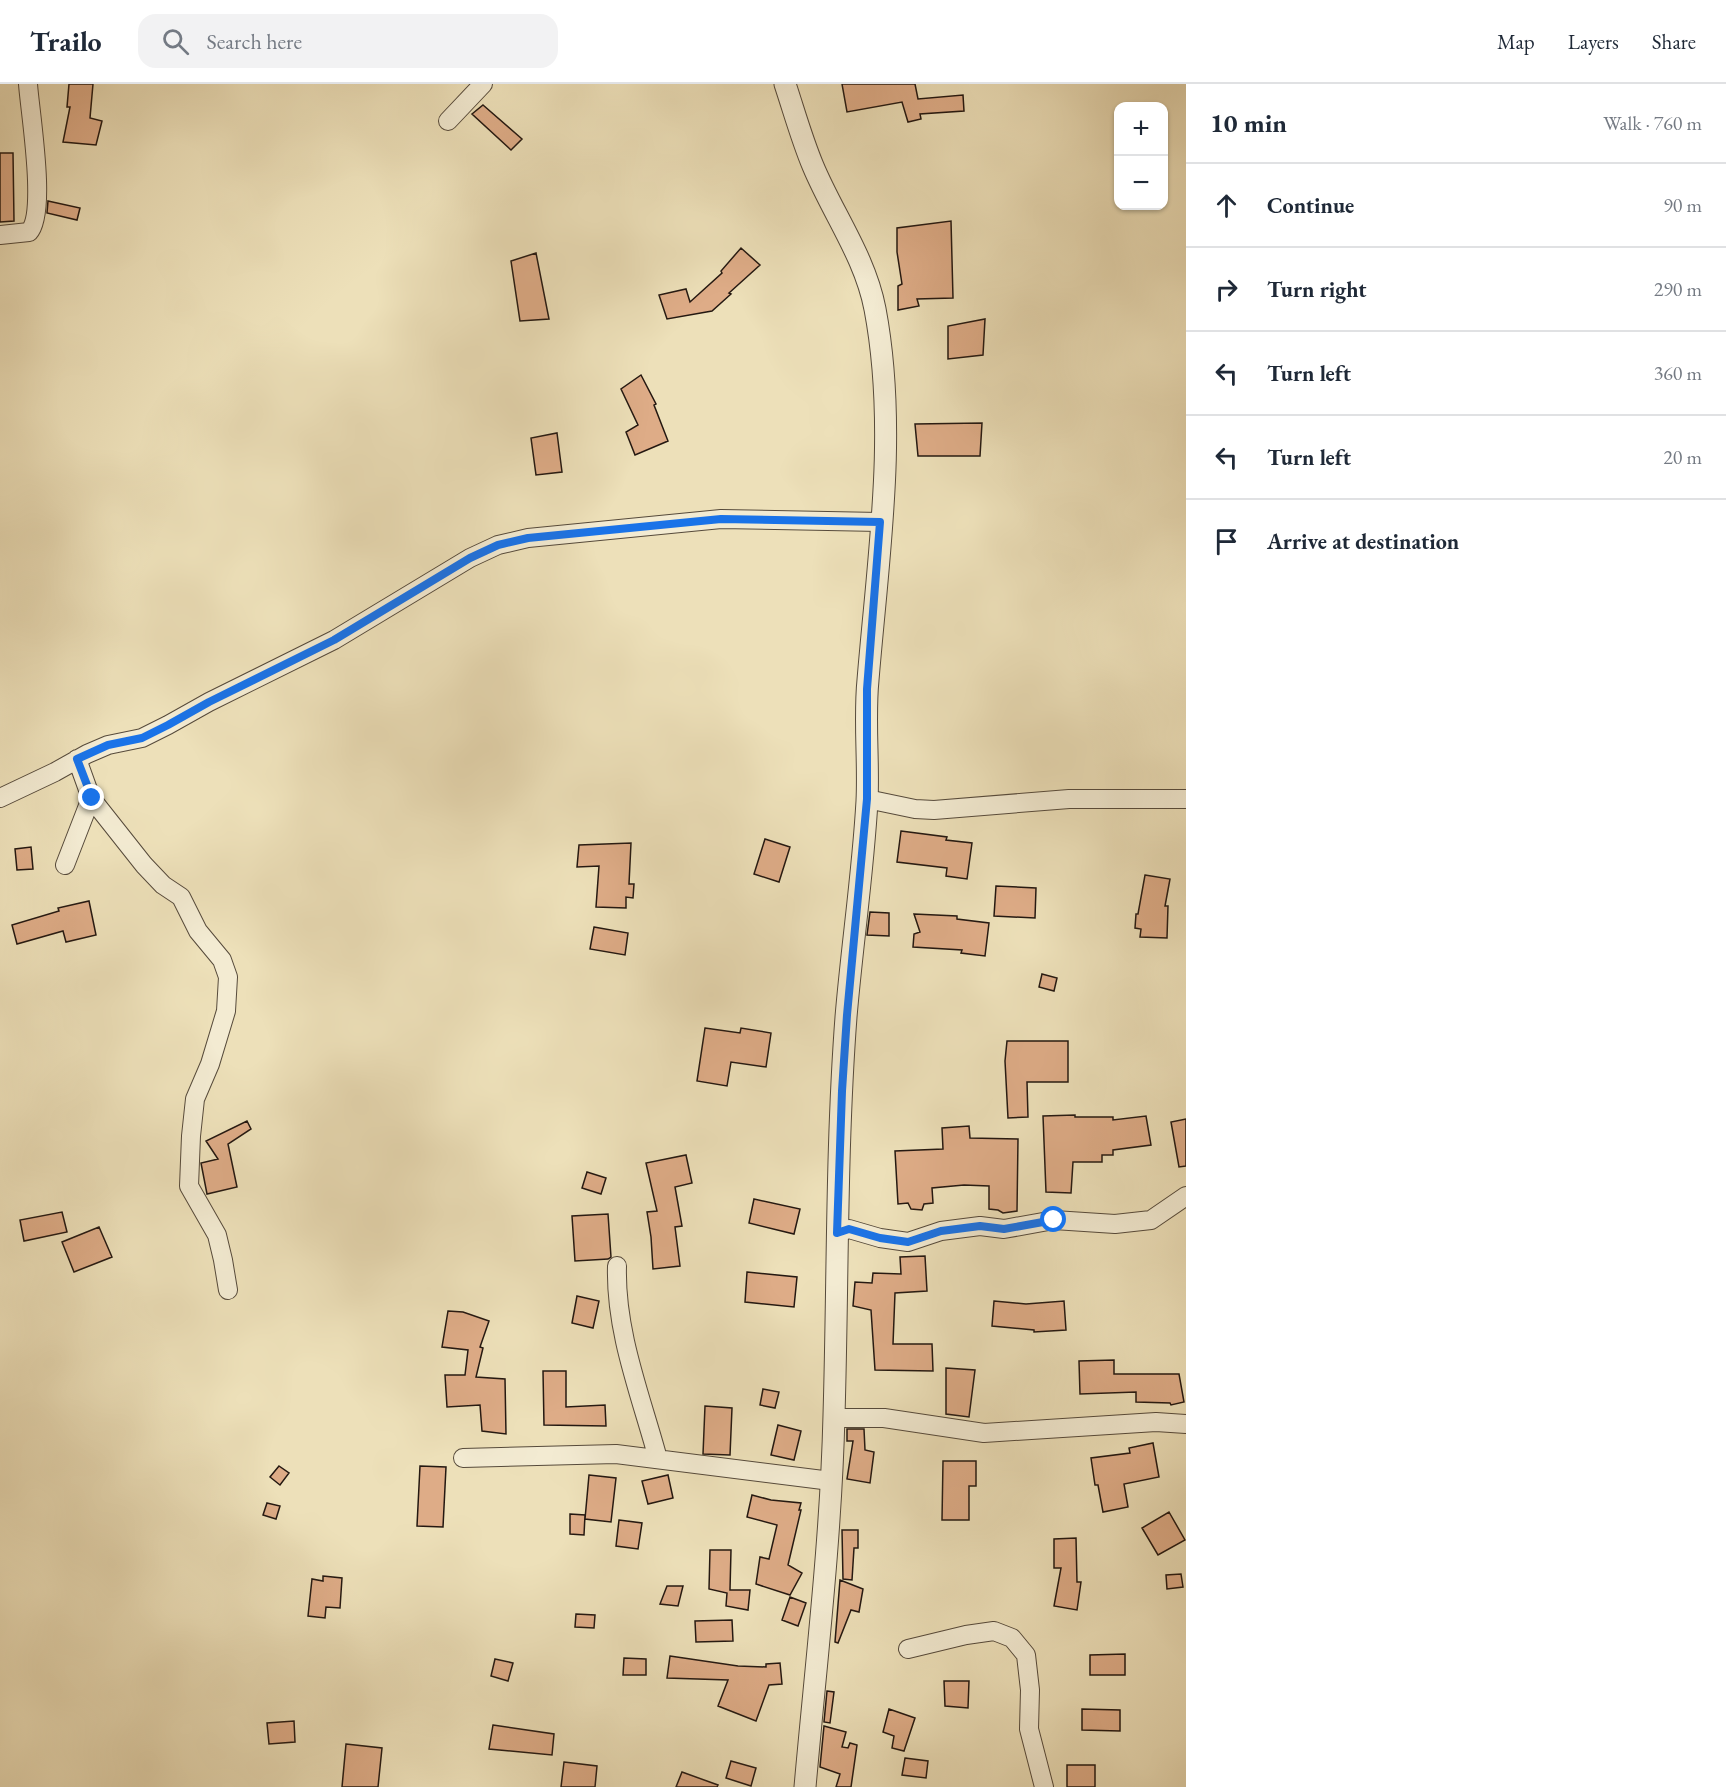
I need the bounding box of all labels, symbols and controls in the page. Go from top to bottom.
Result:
search box [138,14,558,68]
text: Trailo [30,23,102,59]
icon: search [159,25,192,58]
text: Search here [207,27,302,56]
text: Map [1497,28,1535,55]
text: Layers [1568,28,1619,55]
text: Share [1652,28,1696,55]
map controls [1114,102,1168,210]
button: + [1114,102,1168,156]
text: 10 min [1210,106,1287,140]
text: Walk · 760 m [1603,110,1702,136]
button: − [1114,156,1168,210]
icon: ahead [1210,189,1243,222]
text: Continue [1267,191,1354,220]
text: 90 m [1663,192,1702,218]
icon: right [1210,273,1243,306]
text: Turn right [1267,275,1366,304]
text: 290 m [1654,276,1702,302]
icon: left [1210,357,1243,390]
text: Turn left [1267,359,1351,388]
text: 360 m [1654,360,1702,386]
icon: left [1210,441,1243,474]
text: Turn left [1267,443,1351,472]
text: 20 m [1663,444,1702,470]
icon: arrive [1210,525,1243,558]
text: Arrive at destination [1267,527,1459,556]
route end [78,784,104,810]
route start [1040,1206,1066,1232]

